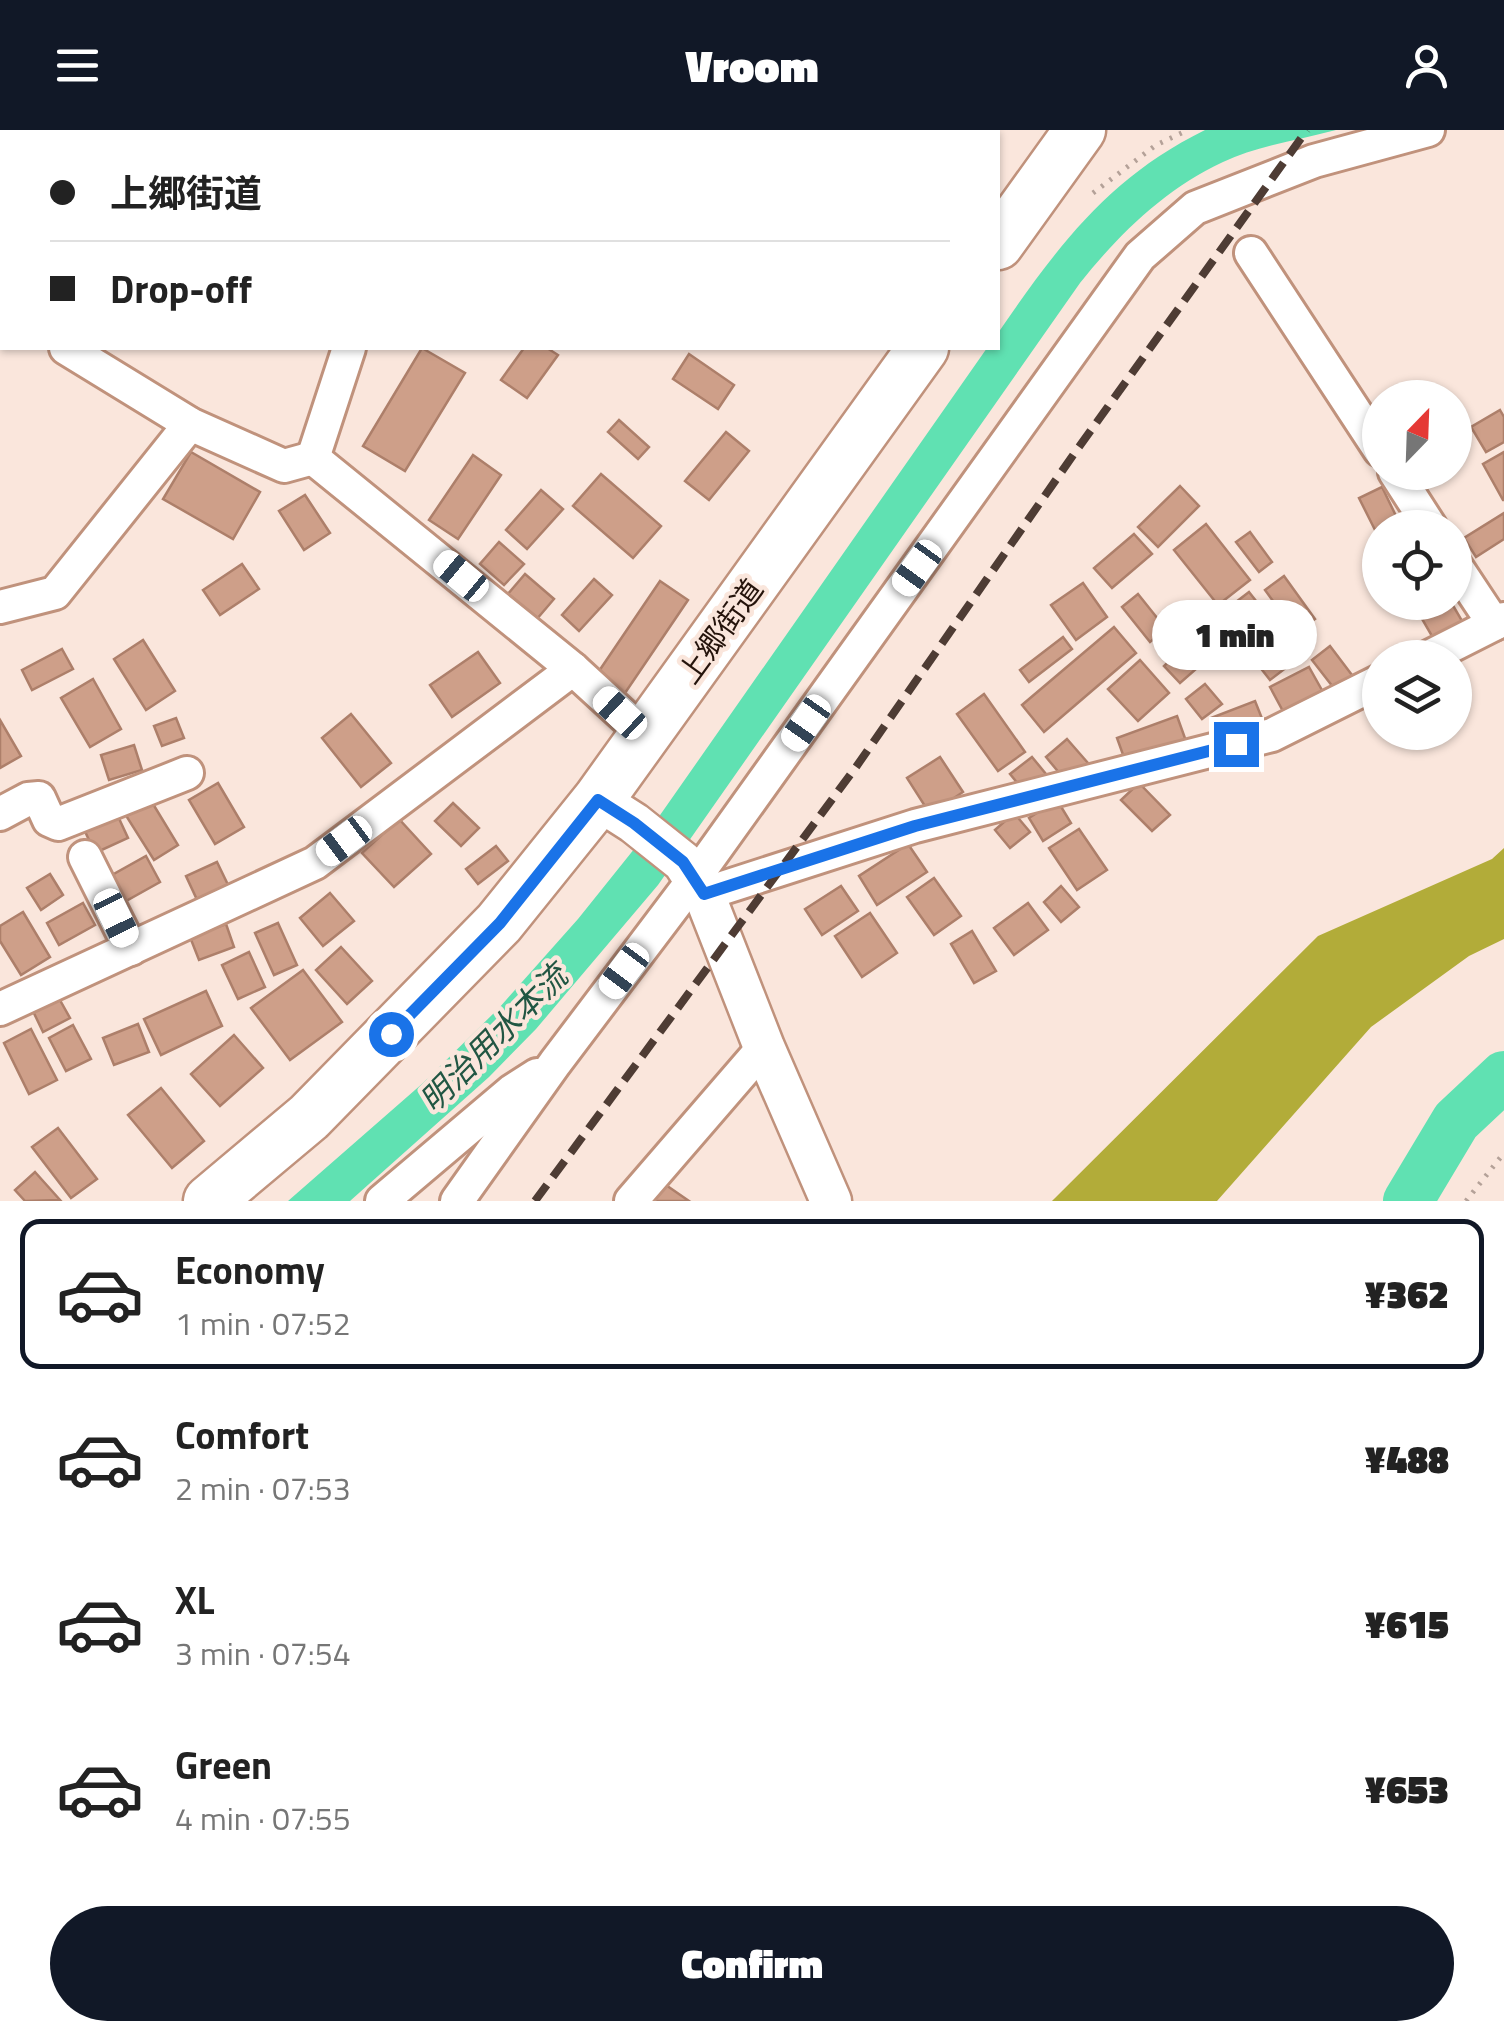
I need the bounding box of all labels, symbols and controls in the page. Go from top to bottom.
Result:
text: Vroom [686,31,818,99]
icon: menu [50,38,105,93]
icon: person [1399,38,1454,93]
text: 上郷街道 [110,164,262,222]
text: Drop-off [110,260,252,318]
north arrow [1362,380,1472,490]
map controls [1362,380,1472,750]
button: locate [1362,510,1472,620]
car [887,535,947,601]
car [428,545,494,607]
street label: 上郷街道 [666,569,774,693]
callout: 1 min [1154,599,1318,669]
text: 1 min [1195,611,1274,659]
button: layers [1362,640,1472,750]
car [588,682,652,744]
car [777,690,835,756]
route end [1214,722,1259,767]
car [311,811,377,871]
car [89,884,143,952]
car [594,938,654,1004]
water label: 明治用水本流 [408,950,581,1123]
route start [369,1012,414,1057]
text: Economy [175,1241,325,1299]
icon: car [55,1249,145,1339]
text: ¥362 [1364,1265,1449,1323]
text: 1 min · 07:52 [175,1299,351,1347]
text: Comfort [175,1406,309,1464]
icon: car [55,1414,145,1504]
text: ¥488 [1364,1430,1449,1488]
text: 2 min · 07:53 [175,1464,351,1512]
text: XL [175,1571,215,1629]
icon: car [55,1579,145,1669]
text: ¥615 [1364,1595,1449,1653]
text: 3 min · 07:54 [175,1629,351,1677]
text: Green [175,1736,272,1794]
icon: car [55,1744,145,1834]
text: ¥653 [1364,1760,1449,1818]
text: 4 min · 07:55 [175,1794,351,1842]
button: Confirm [50,1906,1454,2021]

